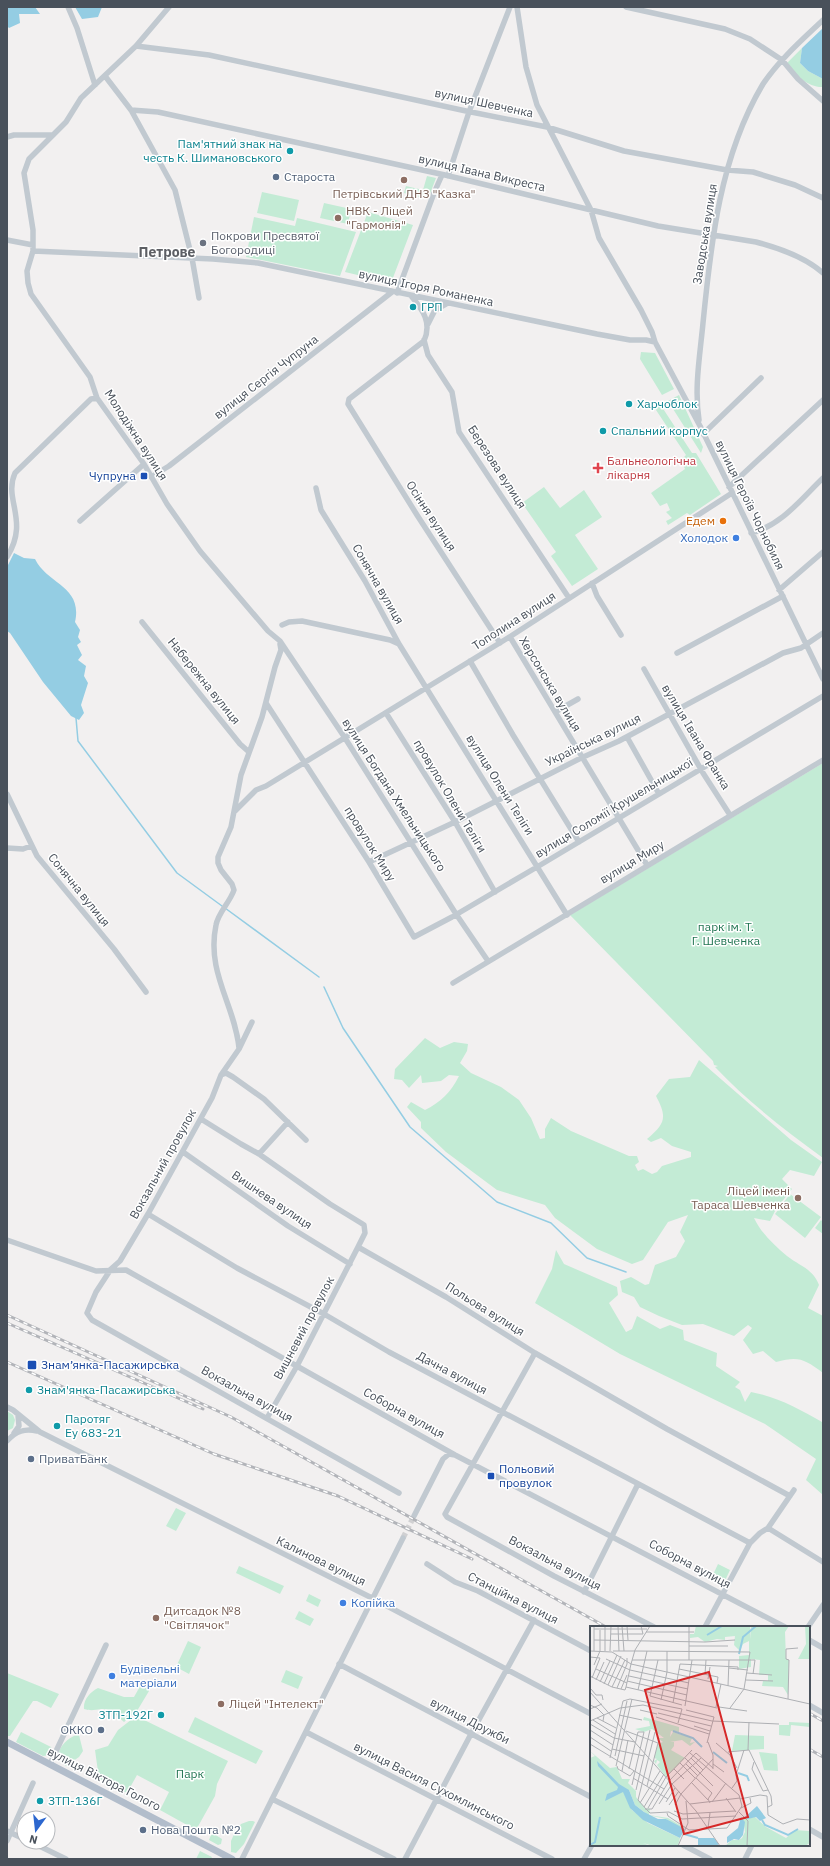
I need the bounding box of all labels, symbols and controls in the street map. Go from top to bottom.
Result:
street label: вулиця Шевченка [433,85,535,120]
place label: Пам'ятний знак на честь К. Шимановського [143,136,283,165]
marker: Пам'ятний знак на честь К. Шимановського [285,146,295,156]
street label: вулиця Івана Викреста [417,151,548,195]
place label: Староста [284,169,336,184]
marker: Староста [271,172,281,182]
marker: Петрівський ДНЗ "Казка" [399,175,409,185]
street label: Заводська вулиця [689,182,720,285]
place label: Петрівський ДНЗ "Казка" [332,186,476,201]
place label: НВК - Ліцей "Гармонія" [346,203,413,232]
marker: НВК - Ліцей "Гармонія" [333,213,343,223]
place label: Покрови Пресвятої Богородиці [211,228,320,257]
marker: Покрови Пресвятої Богородиці [198,238,208,248]
district label: Петрове [139,243,196,261]
street label: вулиця Ігоря Романенка [357,266,495,309]
place label: ГРП [421,299,443,314]
marker: ГРП [408,302,418,312]
street label: вулиця Сергія Чупруна [211,331,321,422]
street label: Молодіжна вулиця [101,386,171,483]
place label: Харчоблок [637,396,698,411]
marker: Харчоблок [624,399,634,409]
street label: Березова вулиця [465,422,530,511]
place label: Спальний корпус [611,423,708,438]
marker: Спальний корпус [598,426,608,436]
street label: вулиця Героїв Чорнобиля [712,437,788,572]
place label: Бальнеологічна лікарня [607,453,697,482]
marker: Бальнеологічна лікарня [592,462,604,474]
place label: Чупруна [89,468,137,483]
marker: Чупруна [139,471,149,481]
street label: Осіння вулиця [403,478,460,554]
place label: Едем [686,513,715,528]
marker: Едем [718,516,728,526]
place label: Холодок [680,530,728,545]
marker: Холодок [731,533,741,543]
street label: Сонячна вулиця [349,541,407,627]
street label: Тополина вулиця [469,588,558,653]
street label: Херсонська вулиця [516,633,585,734]
street label: Набережна вулиця [165,634,244,727]
street label: вулиця Івана Франка [659,681,734,793]
street label: Українська вулиця [542,710,643,769]
street label: вулиця Богдана Хмельницького [339,715,450,874]
street label: вулиця Олени Теліги [463,732,538,838]
street label: провулок Олени Теліги [411,736,490,855]
street label: вулиця Соломії Крушельницької [532,754,696,861]
street label: провулок Миру [341,803,399,884]
street label: вулиця Миру [597,836,667,887]
street label: Сонячна вулиця [45,850,114,929]
park label: парк ім. Т. Г. Шевченка [692,919,761,948]
street label: Вокзальний провулок [126,1106,199,1221]
street label: Вишнева вулиця [229,1167,315,1232]
place label: Ліцей імені Тараса Шевченка [691,1183,791,1212]
marker: Ліцей імені Тараса Шевченка [793,1193,803,1203]
street label: Вишневий провулок [270,1273,337,1382]
street label: Польова вулиця [443,1278,528,1339]
street label: Дачна вулиця [414,1348,490,1397]
place label: Знам’янка-Пасажирська [41,1357,180,1372]
marker: Знам’янка-Пасажирська [26,1359,38,1371]
street label: Вокзальна вулиця [199,1362,296,1425]
place label: Знам'янка-Пасажирська [37,1382,176,1397]
street label: Соборна вулиця [361,1384,448,1441]
marker: Знам'янка-Пасажирська [24,1385,34,1395]
place label: Паротяг Еу 683-21 [65,1411,122,1440]
marker: Паротяг Еу 683-21 [52,1421,62,1431]
place label: ПриватБанк [39,1451,108,1466]
marker: ПриватБанк [26,1454,36,1464]
place label: Польовий провулок [499,1461,555,1490]
marker: Польовий провулок [486,1471,496,1481]
street label: Калинова вулиця [274,1532,368,1589]
street label: Вокзальна вулиця [506,1532,604,1593]
street label: Соборна вулиця [647,1536,734,1592]
street label: Станційна вулиця [465,1568,561,1627]
place label: Копійка [351,1595,396,1610]
marker: Копійка [338,1598,348,1608]
place label: Дитсадок №8 "Світлячок" [164,1603,241,1632]
marker: Дитсадок №8 "Світлячок" [151,1613,161,1623]
inset map [590,1626,810,1846]
place label: Будівельні матеріали [120,1661,180,1690]
marker: Будівельні матеріали [107,1671,117,1681]
street label: вулиця Дружби [428,1694,513,1747]
place label: Ліцей "Інтелект" [229,1696,324,1711]
marker: Ліцей "Інтелект" [216,1699,226,1709]
place label: ЗТП-192Г [99,1707,153,1722]
marker: ЗТП-192Г [156,1710,166,1720]
place label: ОККО [60,1722,93,1737]
marker: ОККО [96,1725,106,1735]
street label: вулиця Василя Сухомлинського [351,1738,517,1833]
street label: вулиця Віктора Голого [45,1743,164,1814]
park label: Парк [176,1766,205,1781]
place label: ЗТП-136Г [48,1793,103,1808]
marker: ЗТП-136Г [35,1796,45,1806]
north arrow [16,1810,56,1850]
place label: Нова Пошта №2 [151,1822,241,1837]
marker: Нова Пошта №2 [138,1825,148,1835]
text: N [28,1832,39,1847]

